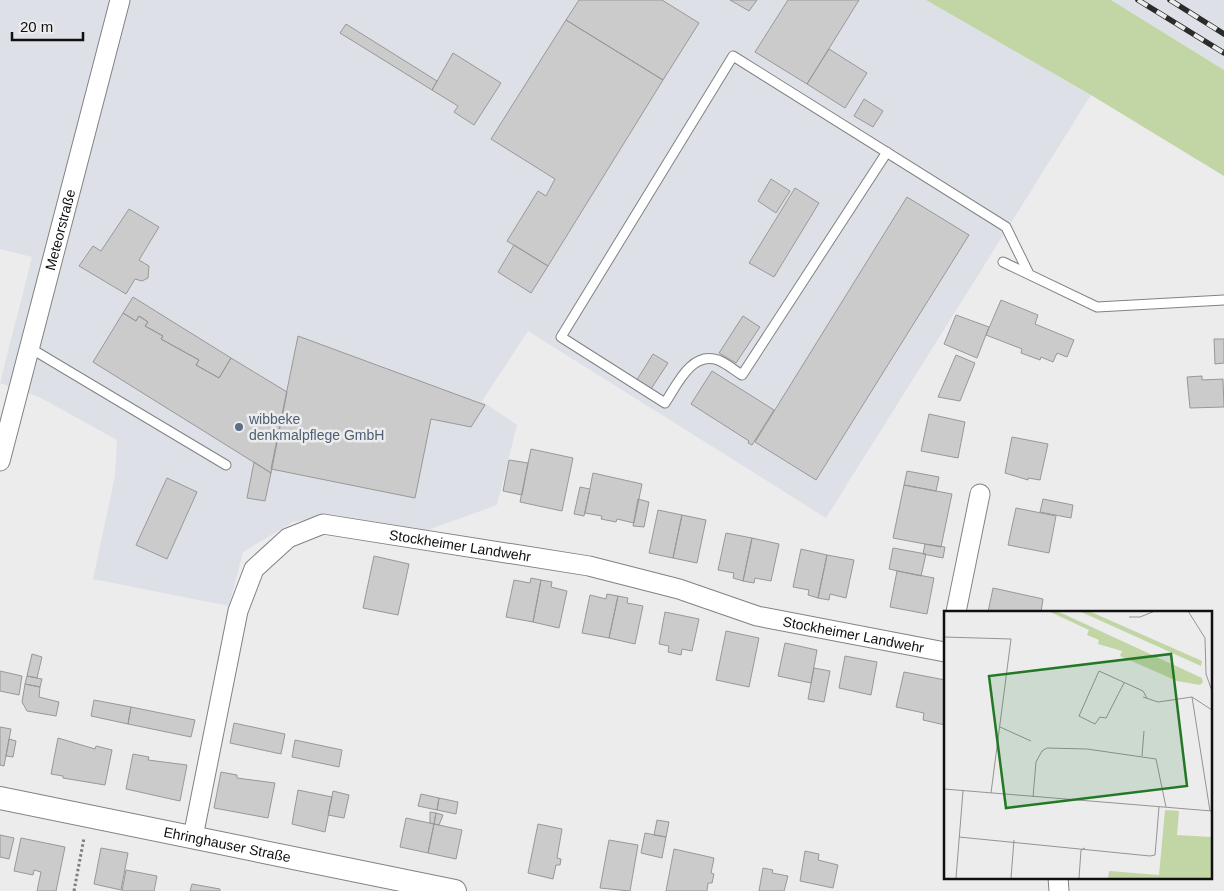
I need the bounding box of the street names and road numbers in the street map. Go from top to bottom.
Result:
street label: Meteorstraße [42,187,78,272]
street label: Stockheimer Landwehr [388,527,533,565]
street label: Stockheimer Landwehr [782,613,926,656]
street label: Ehringhauser Straße [162,824,292,865]

